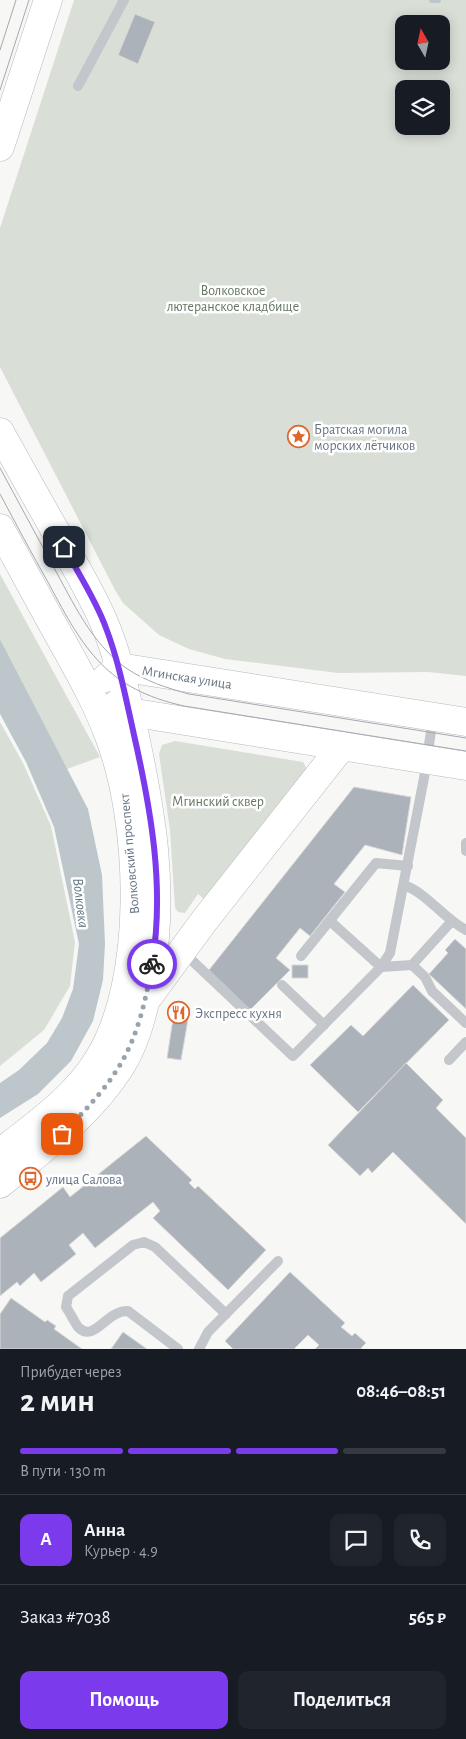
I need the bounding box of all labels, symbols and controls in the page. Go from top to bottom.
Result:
north arrow [395,15,450,70]
map controls [395,15,450,135]
button: layers [395,80,450,135]
park label: Волковское лютеранское кладбище [167,284,299,314]
place label: Братская могила морских лётчиков [314,423,415,453]
place icon: Братская могила морских лётчиков [286,425,310,449]
pin [43,526,85,568]
icon: home [50,533,78,561]
street label: Мгинская улица [141,664,233,692]
street label: Волковский проспект [118,792,142,915]
park label: Мгинский сквер [172,795,264,809]
water label: Волковка [70,877,91,929]
courier [127,939,177,989]
icon: bike [138,950,166,978]
restaurant icon: Экспресс кухня [167,1001,191,1025]
place label: Экспресс кухня [195,1007,282,1021]
pin [41,1113,83,1155]
icon: bag [48,1120,76,1148]
bus stop icon: улица Салова [18,1167,42,1191]
place label: улица Салова [45,1173,123,1187]
text: Прибудет через [20,1364,122,1380]
text: 08:46–08:51 [356,1382,446,1401]
text: 2 мин [20,1385,95,1417]
text: В пути · 130 m [20,1463,106,1479]
button: chat [330,1514,382,1566]
button: phone [394,1514,446,1566]
text: Анна [84,1521,125,1540]
text: А [40,1530,52,1549]
text: Курьер · 4.9 [84,1543,158,1559]
text: Заказ #7038 [20,1608,111,1627]
text: 565 ₽ [409,1608,446,1627]
button: Помощь [20,1671,228,1729]
button: Поделиться [238,1671,446,1729]

